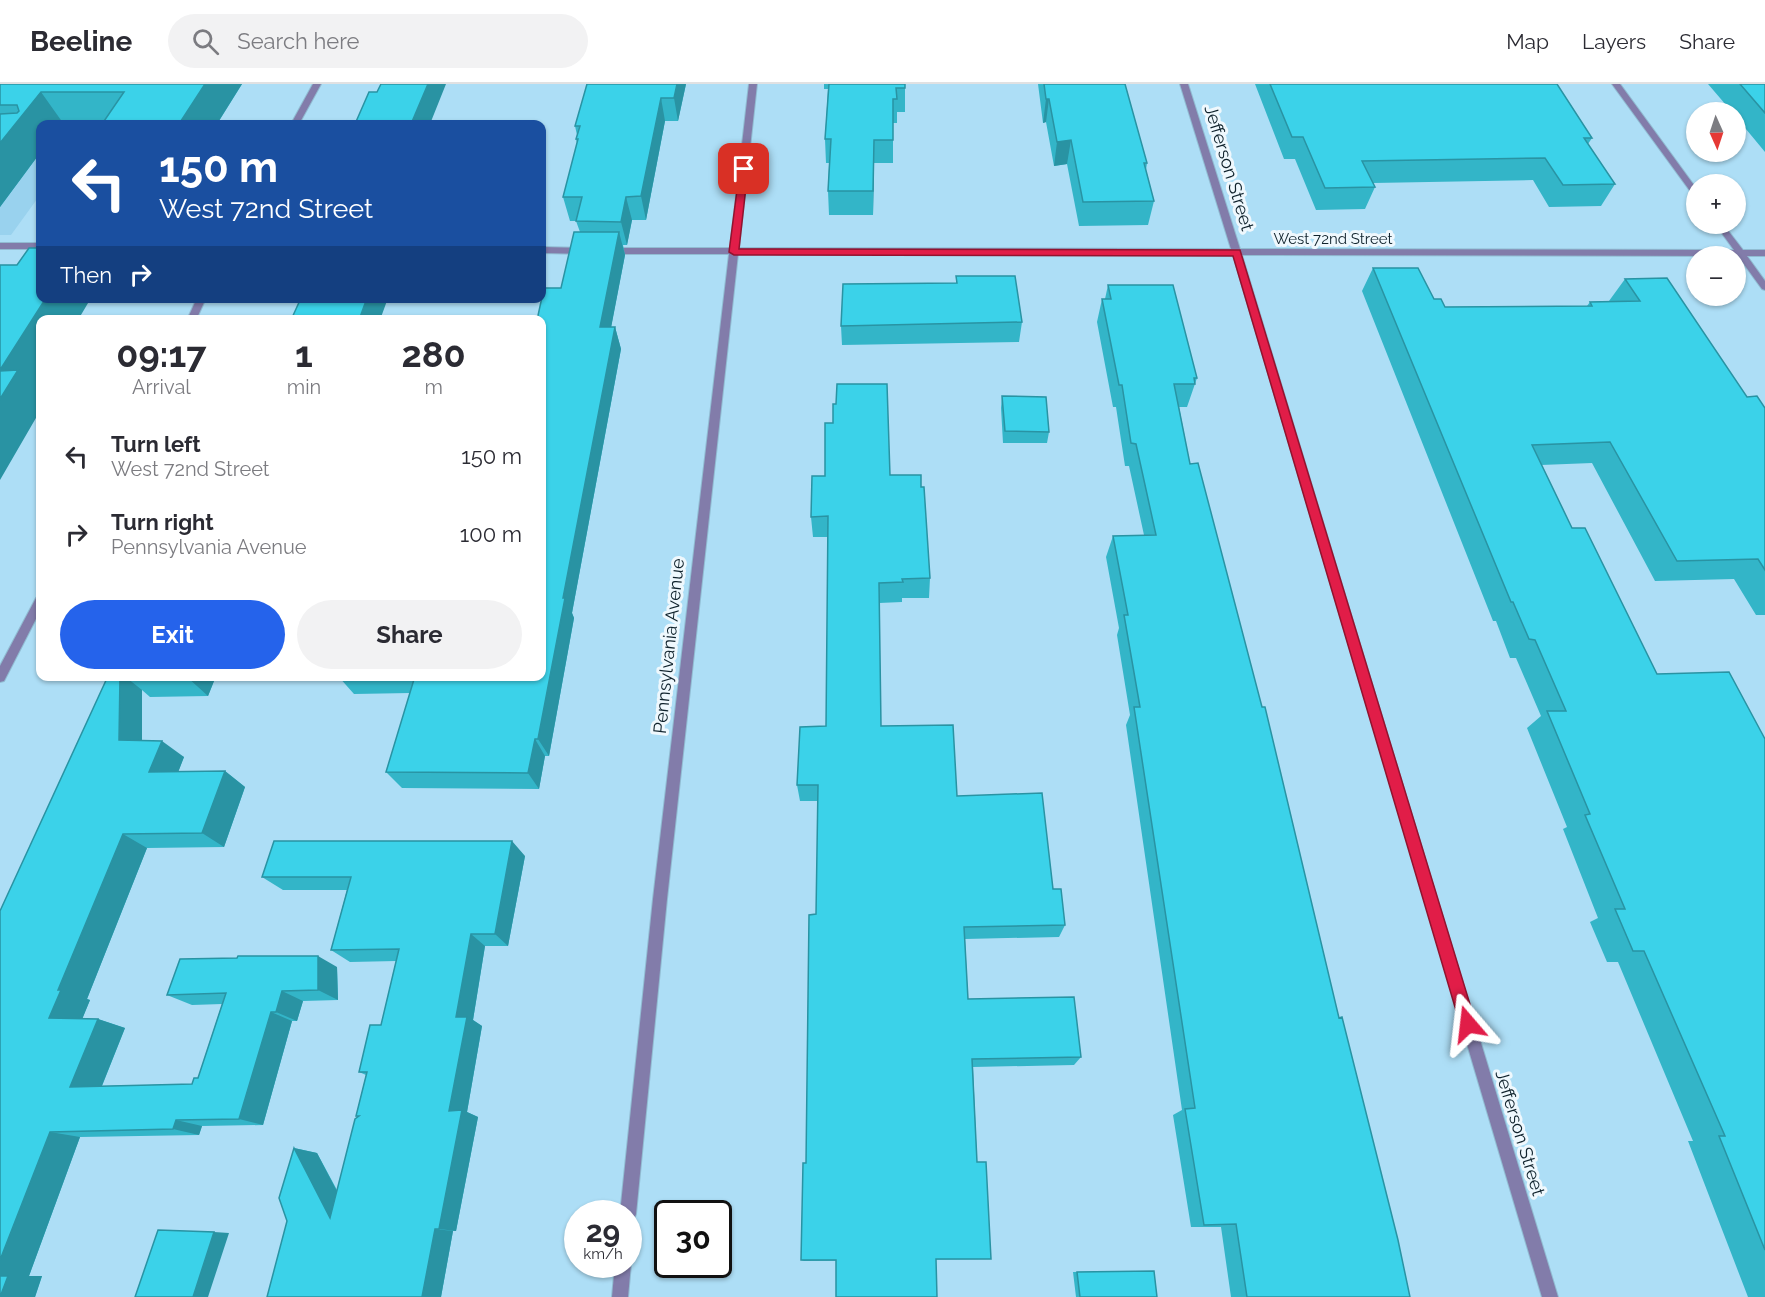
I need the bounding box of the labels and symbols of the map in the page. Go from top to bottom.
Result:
street label: Jefferson Street [1200,102,1259,233]
north arrow [1686,102,1746,162]
pin [718,143,769,194]
street label: West 72nd Street [1274,230,1392,248]
street label: Pennsylvania Avenue [649,557,688,735]
position arrow [1436,992,1500,1056]
street label: Jefferson Street [1491,1067,1550,1198]
speed limit sign: 30 [654,1200,732,1278]

